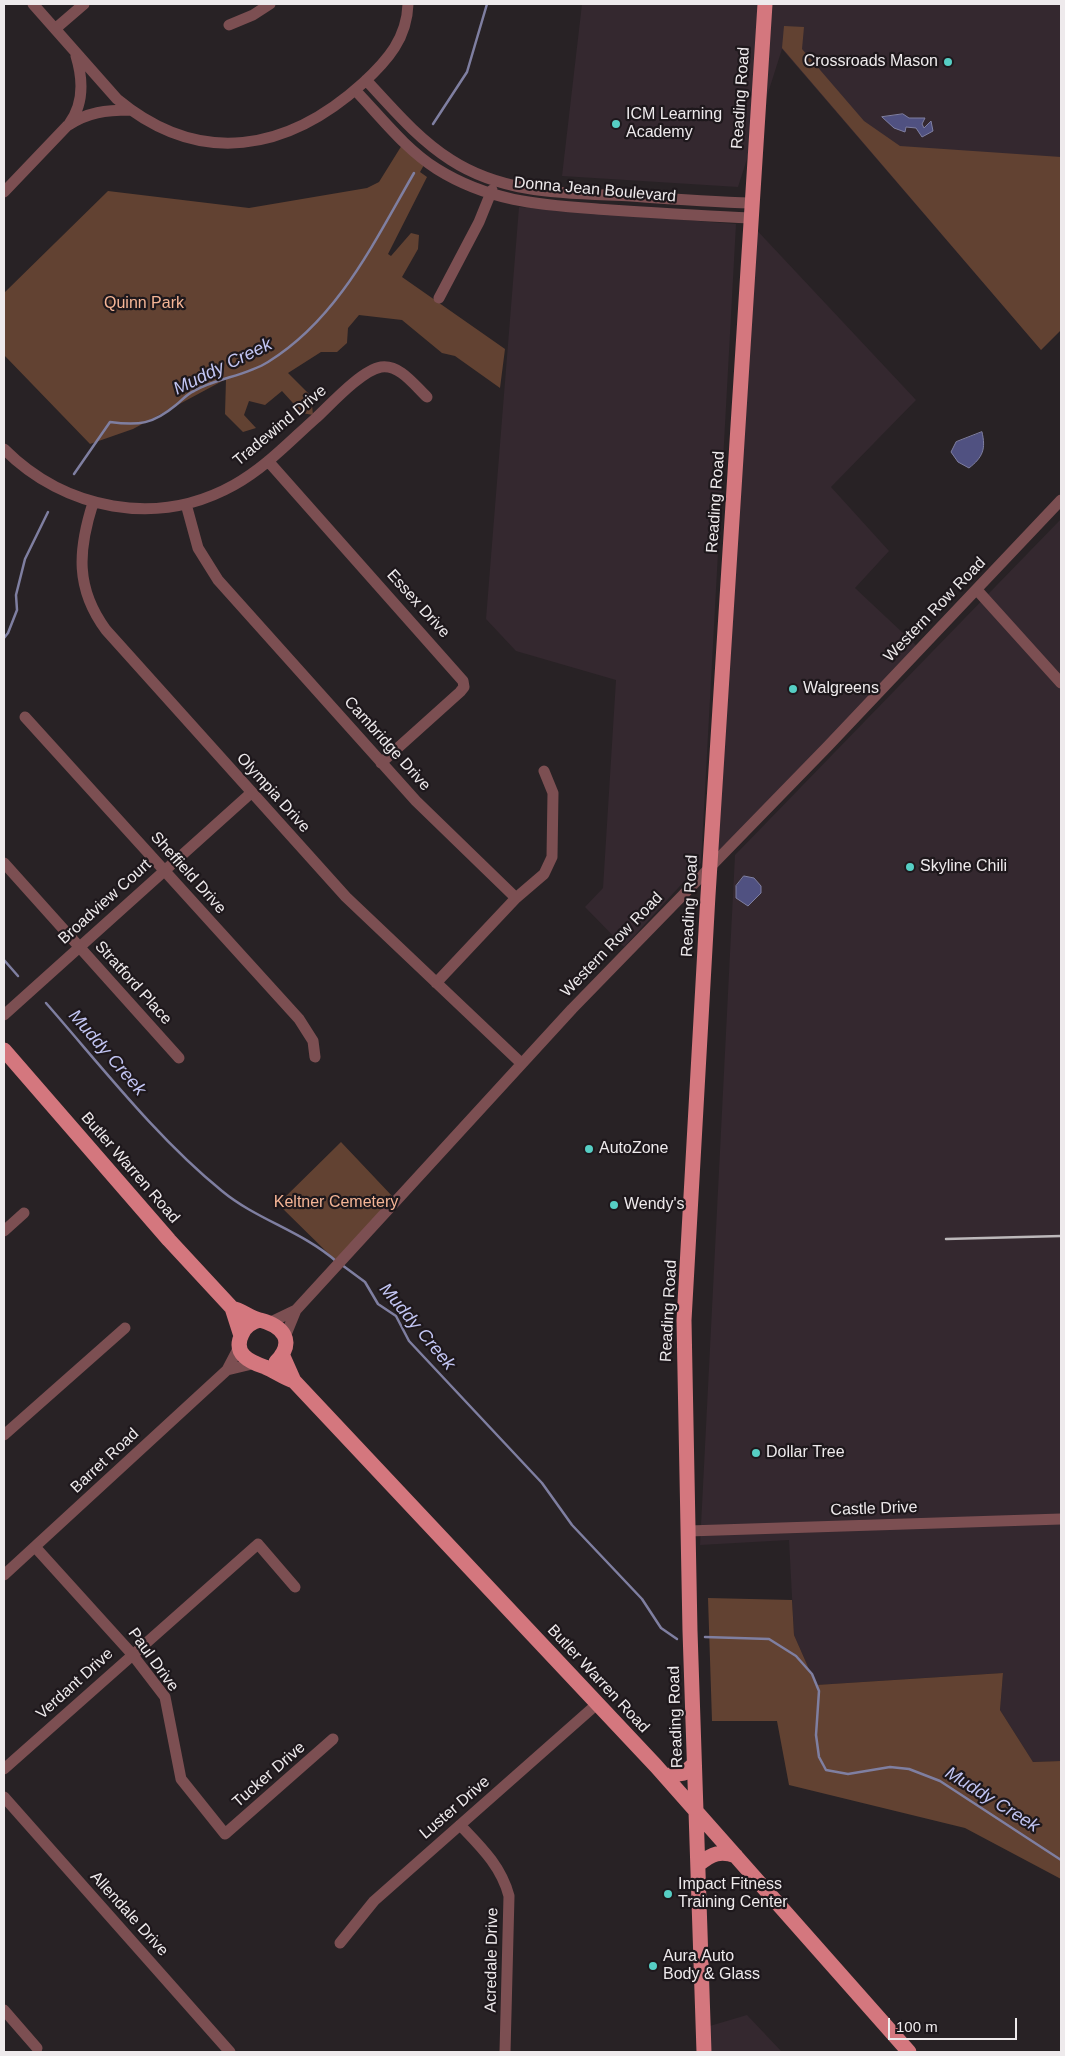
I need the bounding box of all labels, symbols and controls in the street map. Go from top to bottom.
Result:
street label: Reading Road [728,46,754,150]
place label: Crossroads Mason [804,52,938,72]
marker: Crossroads Mason [942,56,954,68]
place label: ICM Learning Academy [626,105,722,143]
marker: ICM Learning Academy [610,118,622,130]
street label: Donna Jean Boulevard [513,173,677,207]
park label: Quinn Park [104,294,184,314]
water label: Muddy Creek [170,334,276,400]
street label: Tradewind Drive [229,381,331,471]
street label: Reading Road [703,450,729,554]
street label: Western Row Road [880,554,990,666]
street label: Essex Drive [382,566,454,642]
place label: Walgreens [803,679,879,699]
marker: Walgreens [787,683,799,695]
street label: Cambridge Drive [340,693,434,795]
street label: Olympia Drive [232,749,314,837]
street label: Sheffield Drive [146,828,230,918]
street label: Reading Road [678,854,702,958]
street label: Broadview Court [55,855,155,949]
place label: Skyline Chili [920,857,1007,877]
marker: Skyline Chili [904,861,916,873]
street label: Western Row Road [557,889,667,1001]
street label: Stratford Place [90,937,176,1029]
water label: Muddy Creek [64,1006,150,1100]
street label: Butler Warren Road [77,1109,183,1227]
place label: AutoZone [599,1139,668,1159]
marker: AutoZone [583,1143,595,1155]
park label: Keltner Cemetery [274,1193,398,1213]
place label: Wendy's [624,1195,685,1215]
marker: Wendy's [608,1199,620,1211]
street label: Reading Road [657,1259,681,1363]
water label: Muddy Creek [374,1279,460,1375]
street label: Barret Road [67,1425,143,1497]
place label: Dollar Tree [766,1443,845,1463]
marker: Dollar Tree [750,1447,762,1459]
street label: Castle Drive [830,1498,918,1520]
street label: Butler Warren Road [543,1621,653,1737]
street label: Paul Drive [124,1625,182,1695]
street label: Verdant Drive [33,1644,117,1724]
street label: Reading Road [665,1666,687,1768]
street label: Tucker Drive [229,1738,309,1812]
water label: Muddy Creek [941,1762,1043,1838]
street label: Luster Drive [416,1772,494,1844]
street label: Allendale Drive [86,1868,172,1960]
place label: Impact Fitness Training Center [678,1875,788,1913]
marker: Impact Fitness Training Center [662,1888,674,1900]
street label: Acredale Drive [481,1907,503,2013]
place label: Aura Auto Body & Glass [663,1947,760,1985]
marker: Aura Auto Body & Glass [647,1960,659,1972]
scale bar [890,2008,1019,2040]
text: 100 m [896,2018,938,2035]

